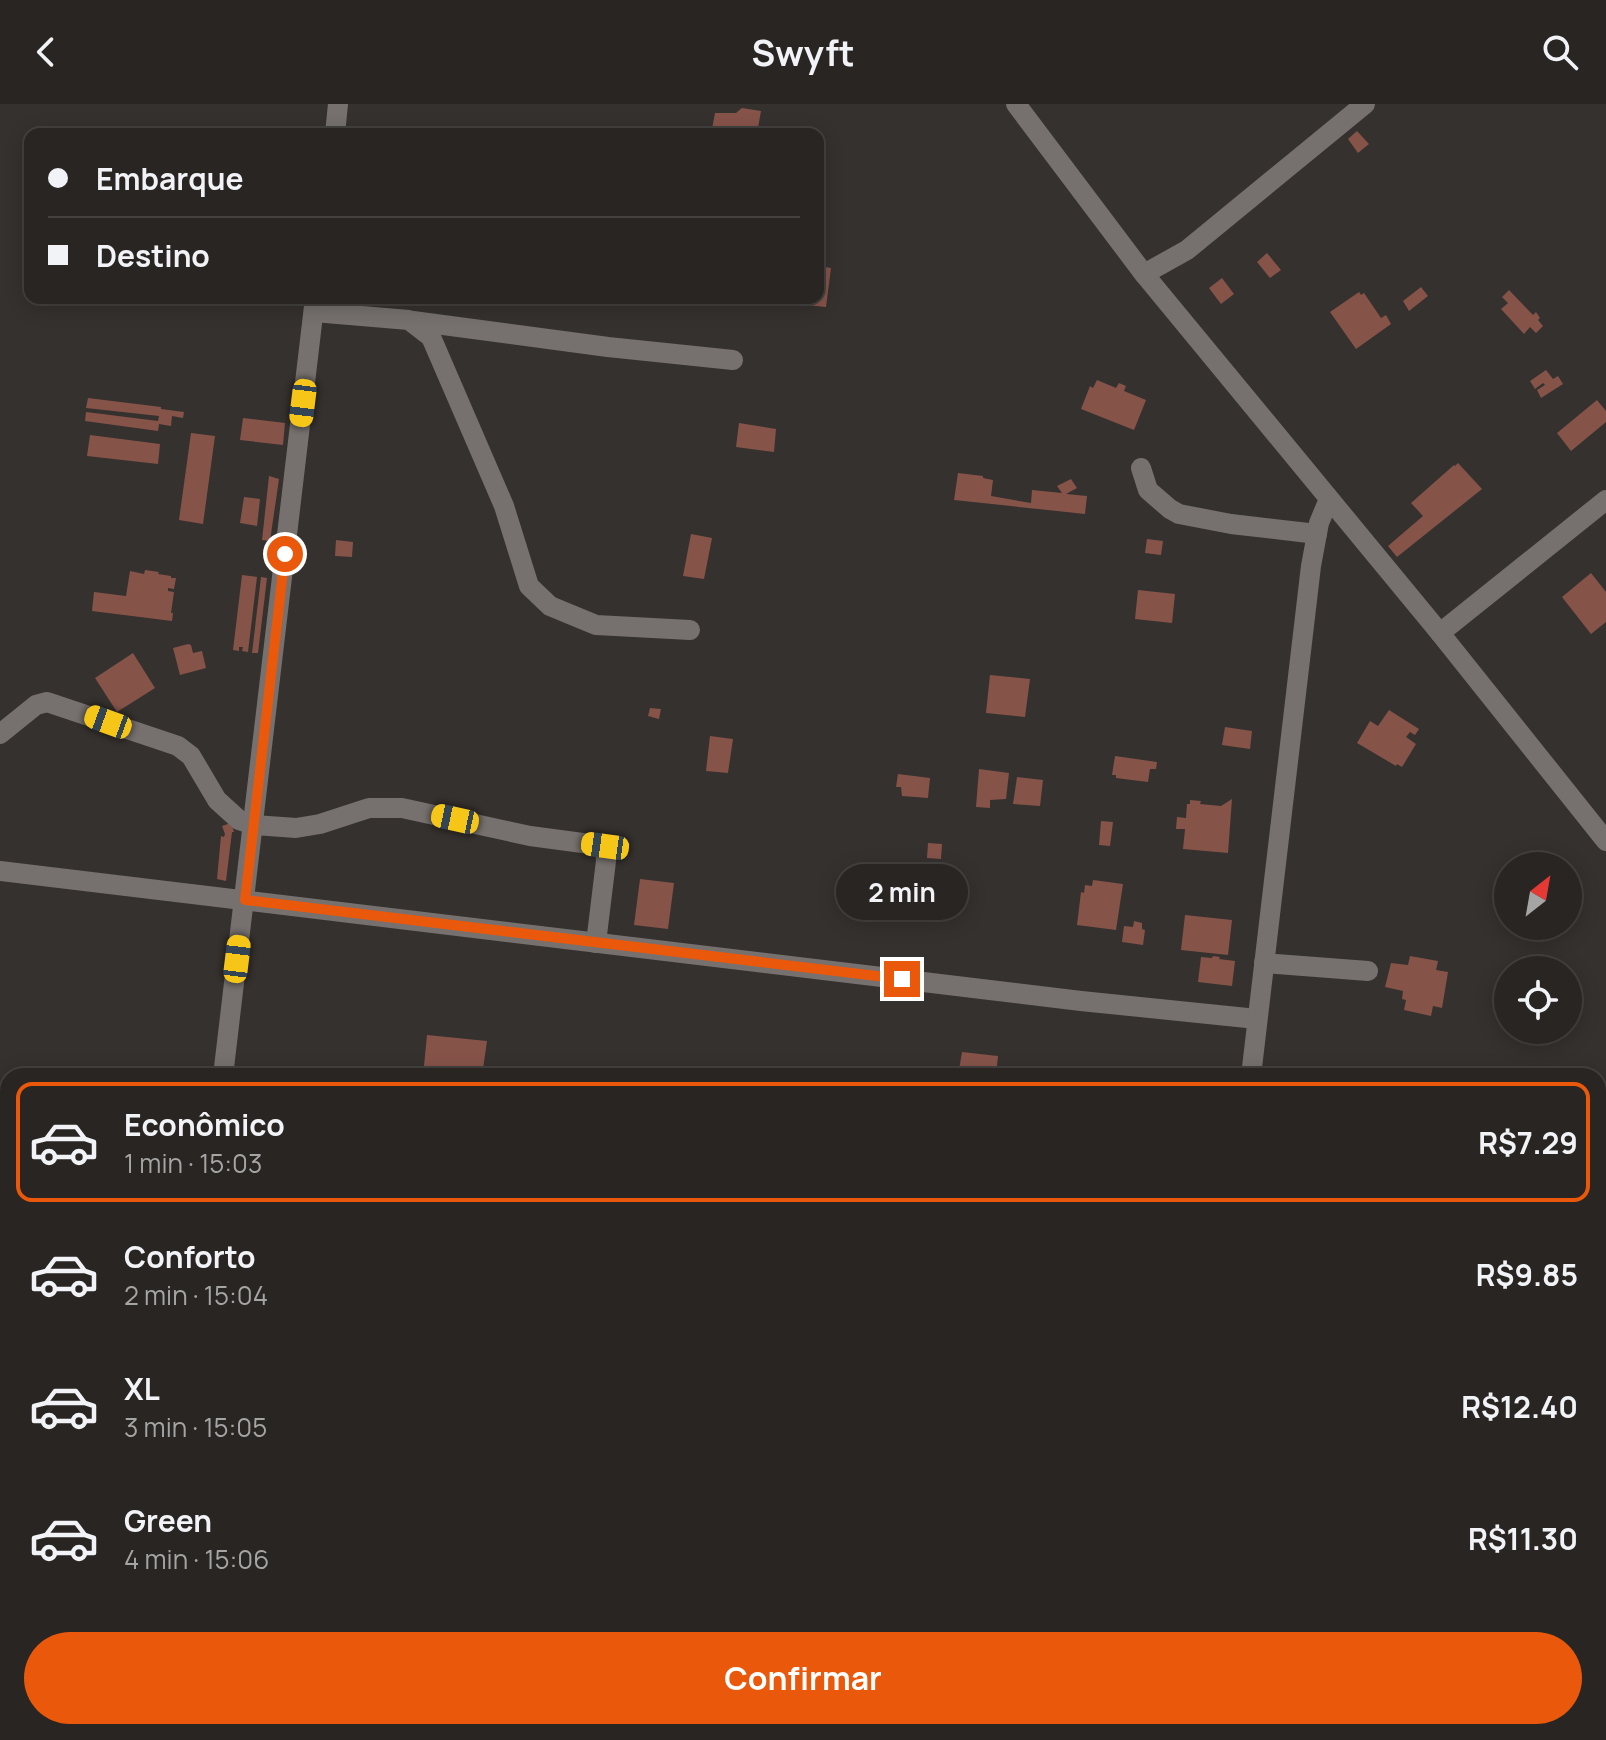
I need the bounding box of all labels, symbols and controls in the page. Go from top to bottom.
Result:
text: Swyft [751,28,855,77]
icon: back [24,30,68,74]
icon: search [1538,30,1582,74]
text: Embarque [96,158,244,199]
text: Destino [96,235,210,276]
car [288,378,318,428]
route start [267,536,303,572]
car [81,703,135,741]
car [429,802,481,836]
car [580,831,630,861]
north arrow [1494,852,1582,940]
map controls [1494,852,1582,1044]
callout: 2 min [836,863,968,919]
text: 2 min [868,874,936,910]
car [222,934,252,984]
button: locate [1494,956,1582,1044]
route end [884,961,920,997]
text: Econômico [124,1104,285,1145]
icon: car [28,1106,100,1178]
text: R$7.29 [1478,1122,1578,1163]
text: 1 min · 15:03 [124,1145,262,1181]
text: Conforto [124,1236,255,1277]
icon: car [28,1238,100,1310]
text: R$9.85 [1476,1254,1578,1295]
text: 2 min · 15:04 [124,1277,268,1313]
text: XL [124,1368,160,1409]
icon: car [28,1370,100,1442]
text: R$12.40 [1461,1386,1578,1427]
text: 3 min · 15:05 [124,1409,267,1445]
text: Green [124,1500,212,1541]
icon: car [28,1502,100,1574]
text: R$11.30 [1468,1518,1578,1559]
text: 4 min · 15:06 [124,1541,269,1577]
button: Confirmar [24,1632,1582,1724]

